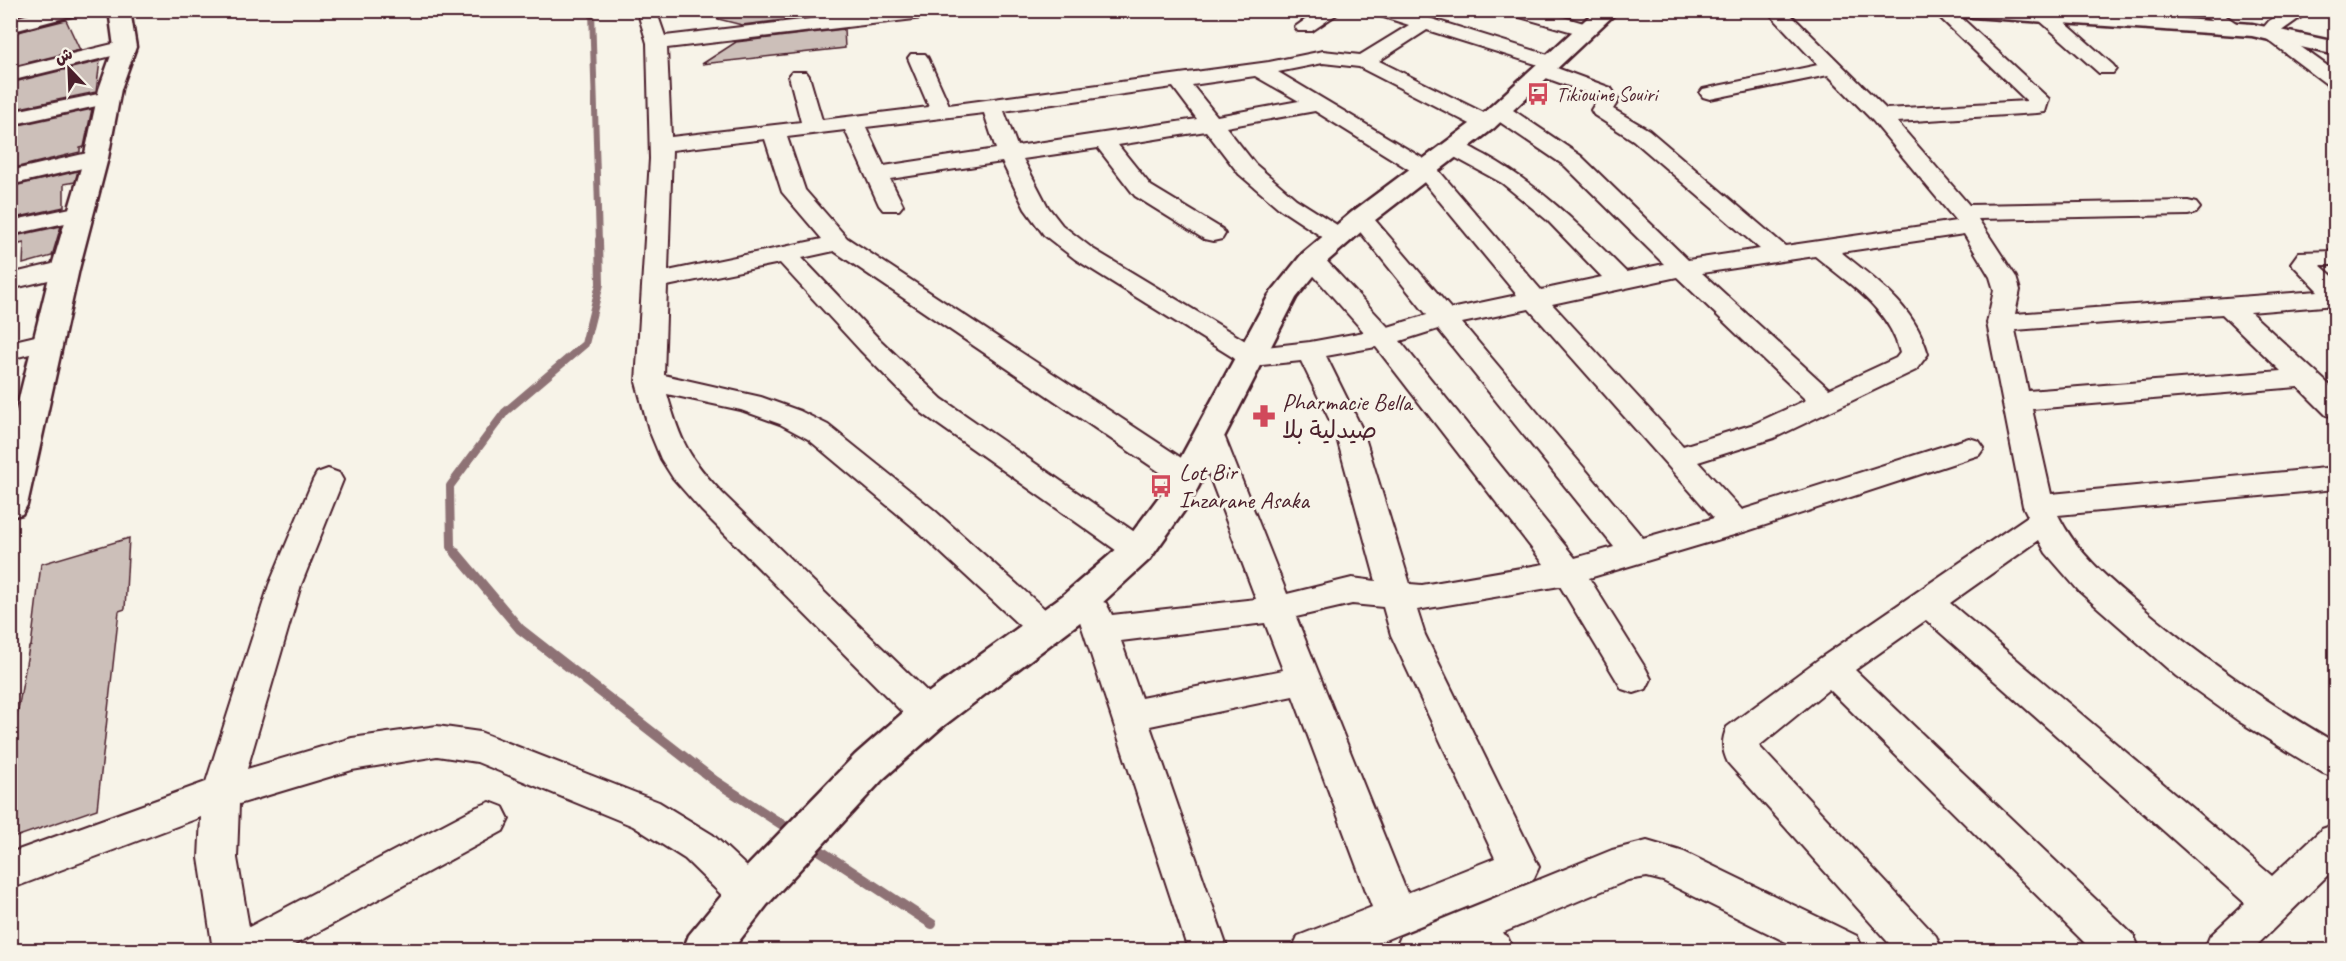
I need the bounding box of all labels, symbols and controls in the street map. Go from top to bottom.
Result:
north arrow [39,39,99,99]
text: ش [52,43,76,69]
bus stop icon: Tikiouine Souiri [1525,81,1551,107]
place label: Tikiouine Souiri [1556,82,1659,107]
place label: Pharmacie Bella صيدلية بلا [1282,387,1414,445]
pharmacy icon: Pharmacie Bella صيدلية بلا [1251,403,1277,429]
place label: Lot Bir Inzarane Asaka [1179,457,1310,515]
bus stop icon: Lot Bir Inzarane Asaka [1148,473,1174,499]

